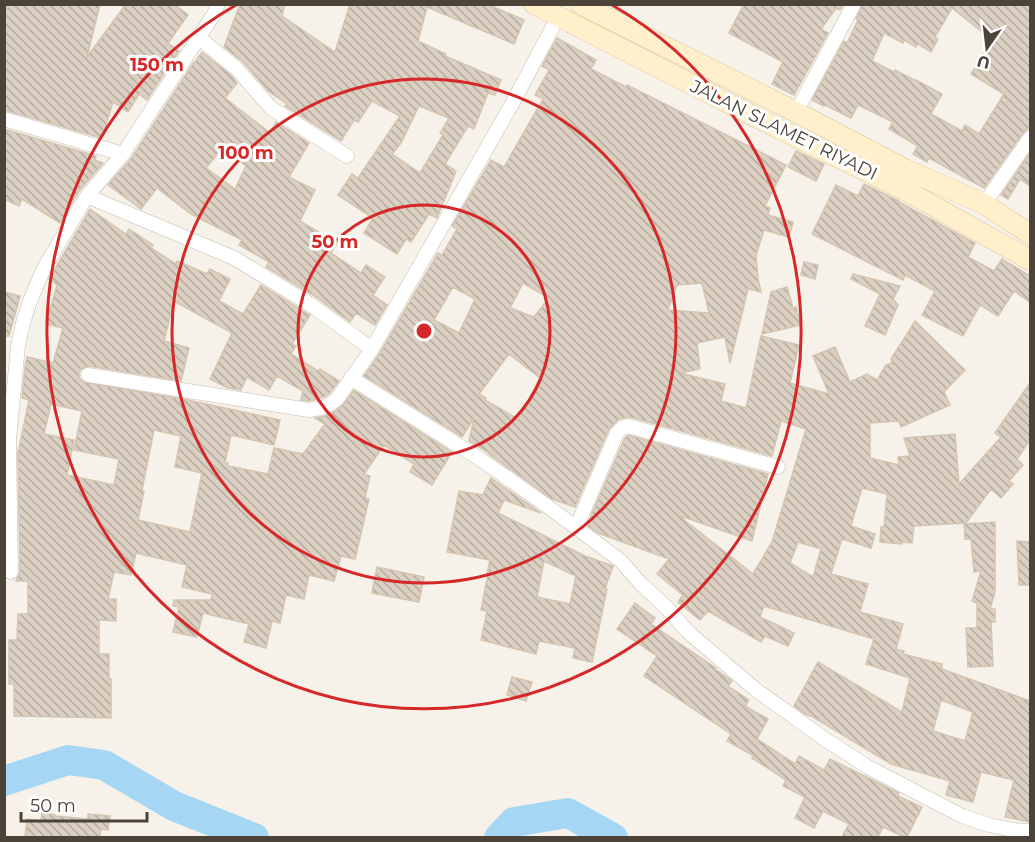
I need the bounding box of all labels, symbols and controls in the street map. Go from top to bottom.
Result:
north arrow [957,18,1017,78]
text: U [975,51,992,73]
text: 150 m [130,54,184,76]
street label: JALAN SLAMET RIYADI [686,75,881,185]
text: 100 m [218,142,274,164]
text: 50 m [312,231,358,253]
centre of rings [414,321,434,341]
scale bar [21,785,147,823]
text: 50 m [30,795,76,817]

